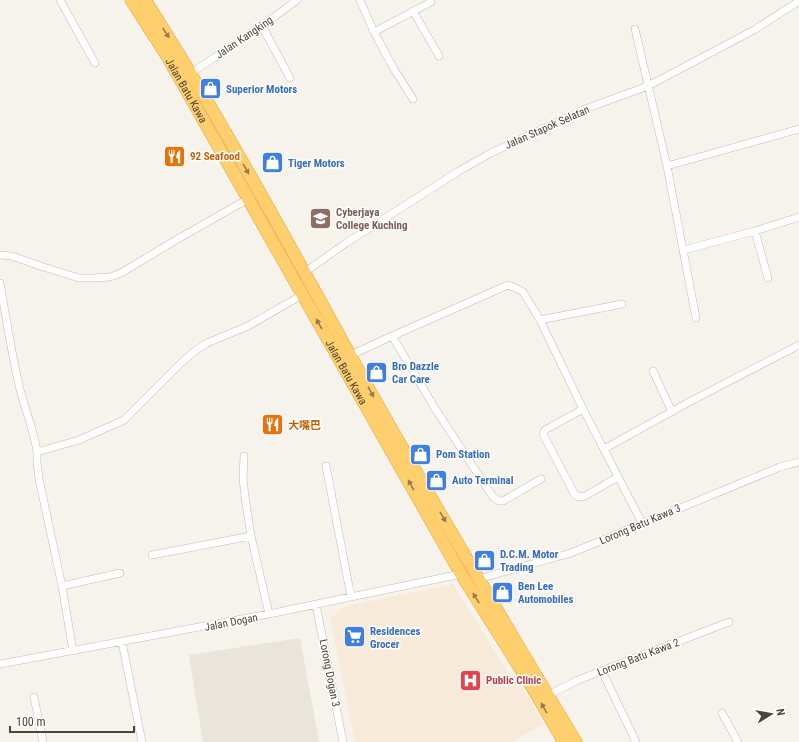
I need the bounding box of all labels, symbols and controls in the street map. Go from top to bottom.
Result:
street label: Jalan Kangking [213,13,275,61]
one-way arrow [162,27,169,39]
street label: Jalan Batu Kawa [162,56,210,125]
shop icon: Superior Motors [198,76,224,102]
place label: Superior Motors [226,83,297,96]
street label: Jalan Stapok Selatan [503,103,592,152]
restaurant icon: 92 Seafood [161,143,187,169]
place label: 92 Seafood [190,150,240,163]
shop icon: Tiger Motors [259,150,285,176]
place label: Tiger Motors [288,157,345,170]
one-way arrow [243,163,250,175]
school or university icon: Cyberjaya College Kuching [308,205,334,231]
place label: Cyberjaya College Kuching [336,206,407,232]
one-way arrow [315,318,322,330]
street label: Jalan Batu Kawa [322,338,369,407]
shop icon: Bro Dazzle Car Care [364,359,390,385]
place label: Bro Dazzle Car Care [392,360,439,386]
one-way arrow [368,386,375,398]
restaurant icon: 大嘴巴 [259,412,285,438]
place label: 大嘴巴 [288,419,321,432]
shop icon: Pom Station [407,441,433,467]
place label: Pom Station [436,448,490,461]
shop icon: Auto Terminal [423,467,449,493]
place label: Auto Terminal [452,474,514,487]
one-way arrow [407,479,414,491]
street label: Lorong Batu Kawa 3 [598,502,683,547]
one-way arrow [439,511,446,523]
shop icon: D.C.M. Motor Trading [471,547,497,573]
place label: D.C.M. Motor Trading [500,548,559,574]
shop icon: Ben Lee Automobiles [490,579,516,605]
place label: Ben Lee Automobiles [518,580,574,606]
one-way arrow [472,592,479,604]
street label: Jalan Dogan [203,611,259,634]
supermarket icon: Residences Grocer [341,624,367,650]
place label: Residences Grocer [370,625,421,651]
street label: Lorong Batu Kawa 2 [595,636,681,679]
street label: Lorong Dogan 3 [317,638,342,708]
hospital icon: Public Clinic [457,667,483,693]
place label: Public Clinic [486,674,541,687]
north arrow [751,694,791,734]
one-way arrow [541,702,548,714]
scale bar [10,708,134,734]
text: N [773,708,787,717]
text: 100 m [16,715,46,729]

